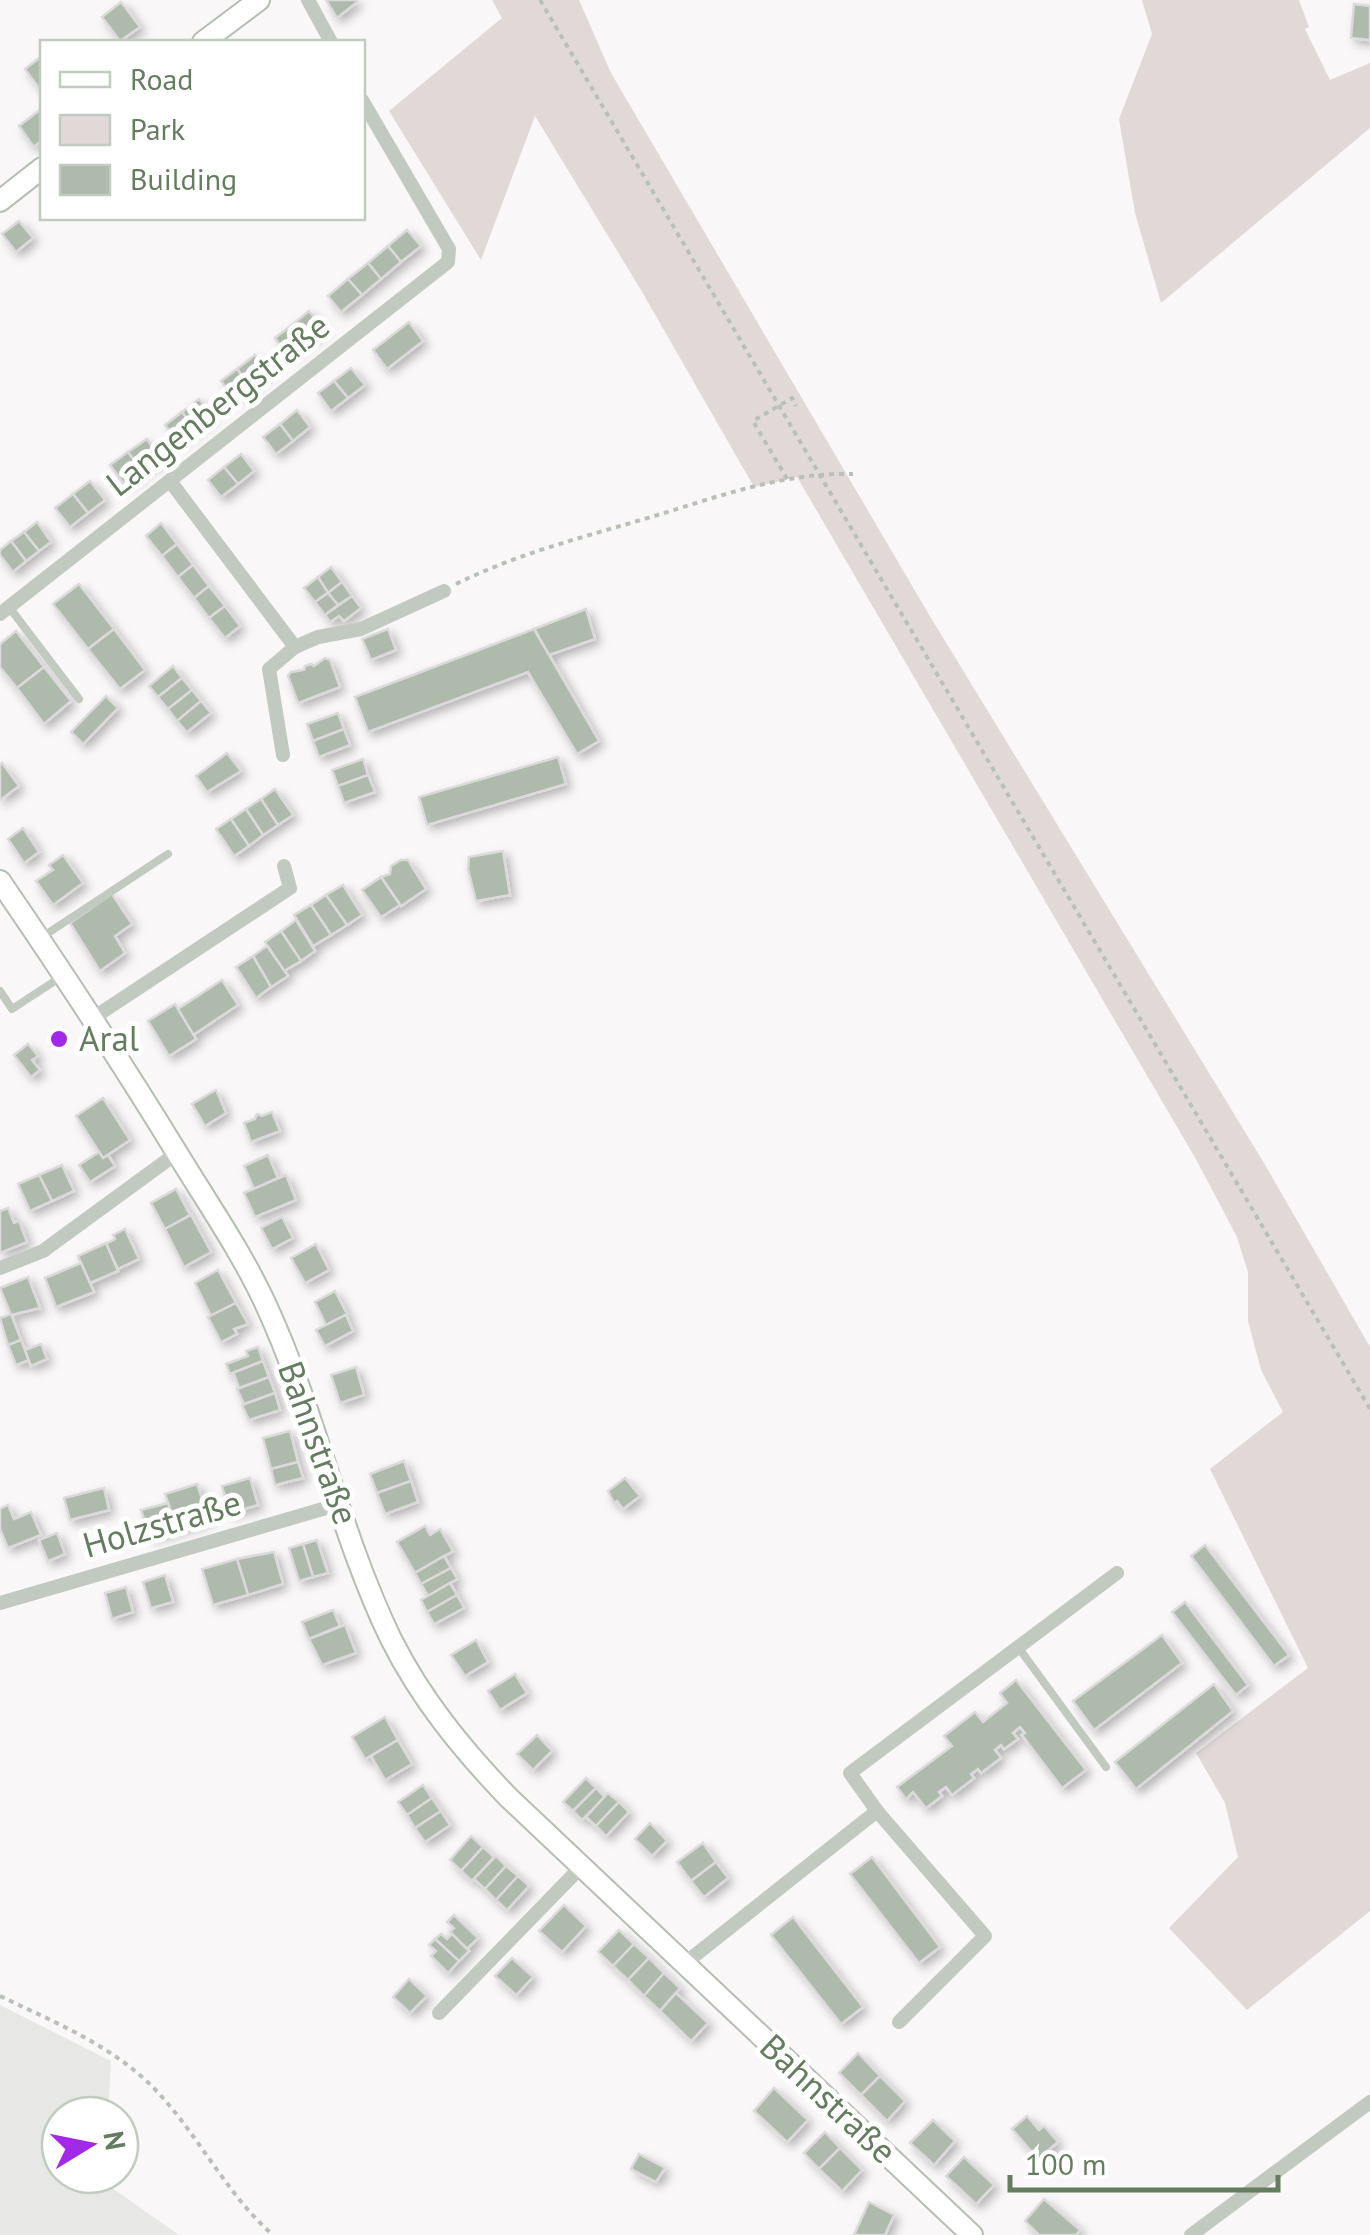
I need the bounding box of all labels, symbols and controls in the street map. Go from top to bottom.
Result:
legend [40,40,365,220]
text: Road [130,59,194,98]
text: Park [130,109,186,148]
text: Building [130,159,237,198]
street label: Langenbergstraße [96,303,338,506]
place label: Aral [79,1015,139,1061]
marker: Aral [48,1028,70,1050]
street label: Bahnstraße [268,1355,370,1531]
street label: Holzstraße [77,1479,246,1568]
street label: Bahnstraße [751,2023,907,2173]
north arrow [40,2095,140,2195]
text: N [95,2128,135,2153]
scale bar [1010,2130,1278,2192]
text: 100 m [1025,2144,1106,2183]

